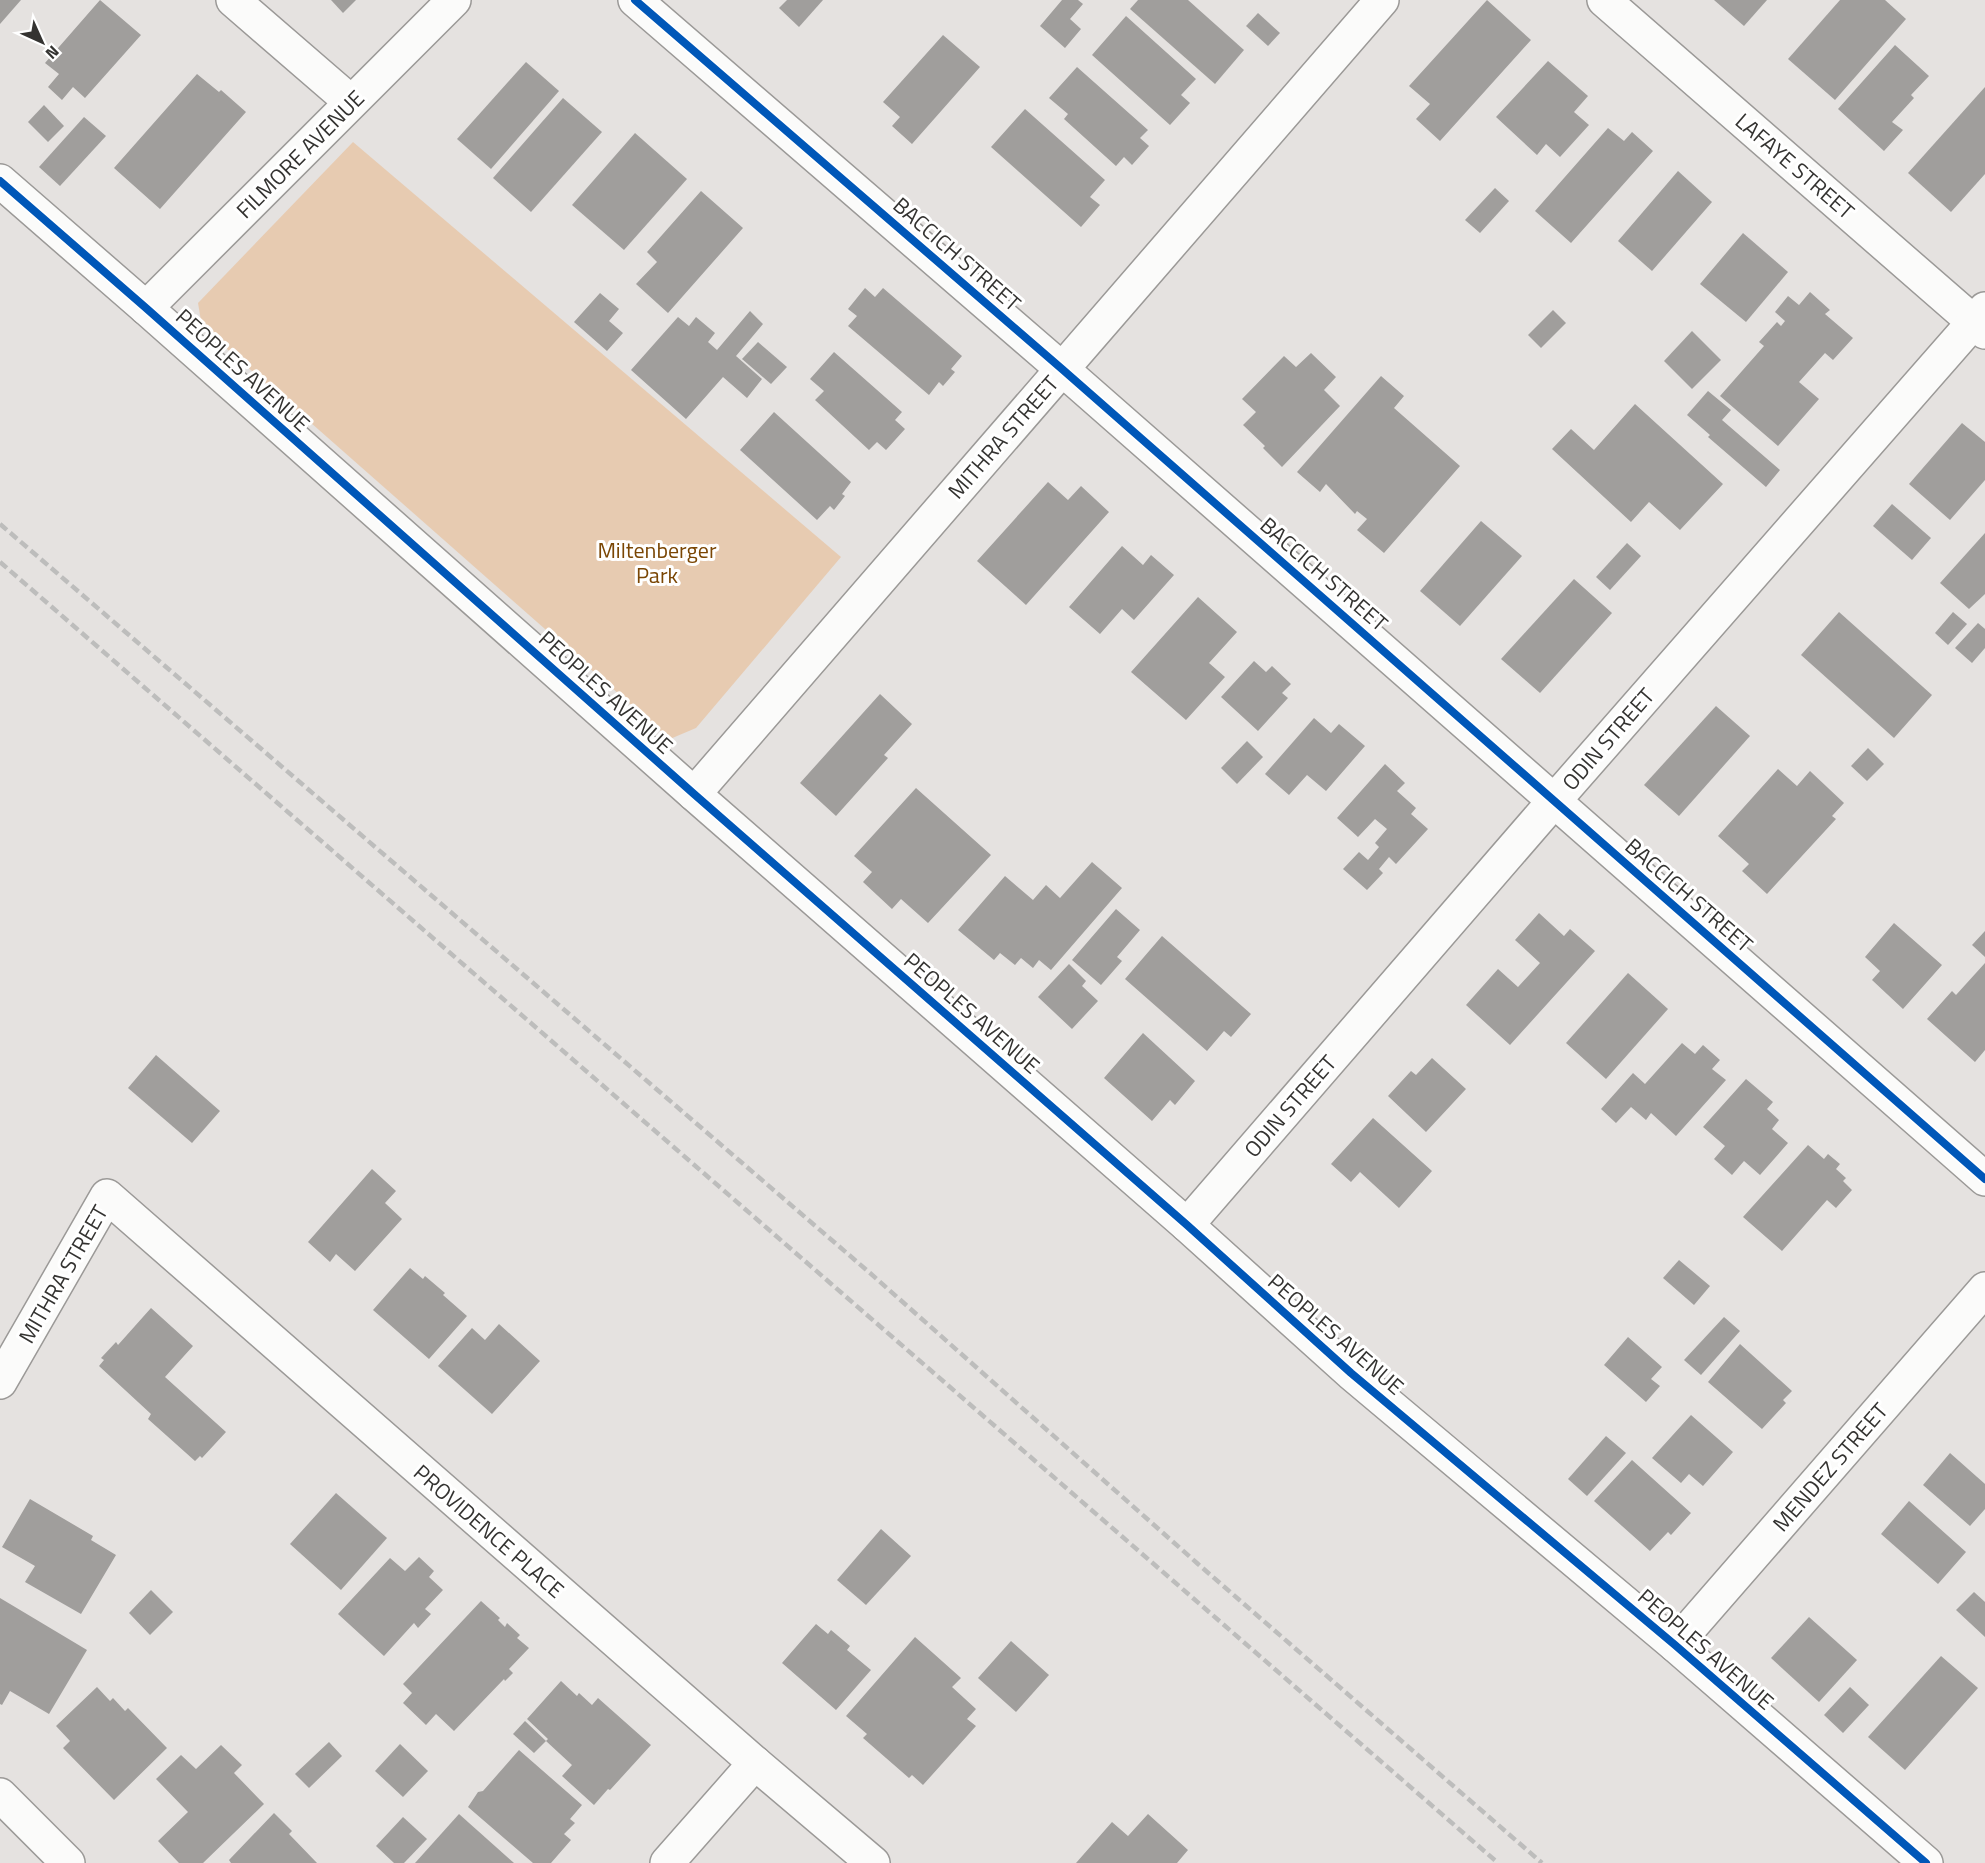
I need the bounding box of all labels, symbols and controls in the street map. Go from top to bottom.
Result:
north arrow [12,12,72,72]
text: N [40,40,65,65]
street label: FILMORE AVENUE [228,82,372,226]
street label: LAFAYE STREET [1728,105,1862,228]
street label: BACCICH STREET [885,189,1029,320]
street label: PEOPLES AVENUE [168,300,318,440]
street label: MITHRA STREET [939,367,1067,507]
street label: BACCICH STREET [1252,509,1396,640]
park label: Miltenberger Park [597,533,717,592]
street label: PEOPLES AVENUE [531,622,681,762]
street label: ODIN STREET [1554,680,1663,798]
street label: BACCICH STREET [1617,830,1761,961]
street label: PEOPLES AVENUE [896,944,1048,1082]
street label: ODIN STREET [1236,1047,1345,1165]
street label: MITHRA STREET [10,1198,117,1349]
street label: PEOPLES AVENUE [1260,1265,1412,1403]
street label: MENDEZ STREET [1764,1395,1896,1539]
street label: PROVIDENCE PLACE [406,1456,572,1606]
street label: PEOPLES AVENUE [1630,1580,1782,1718]

